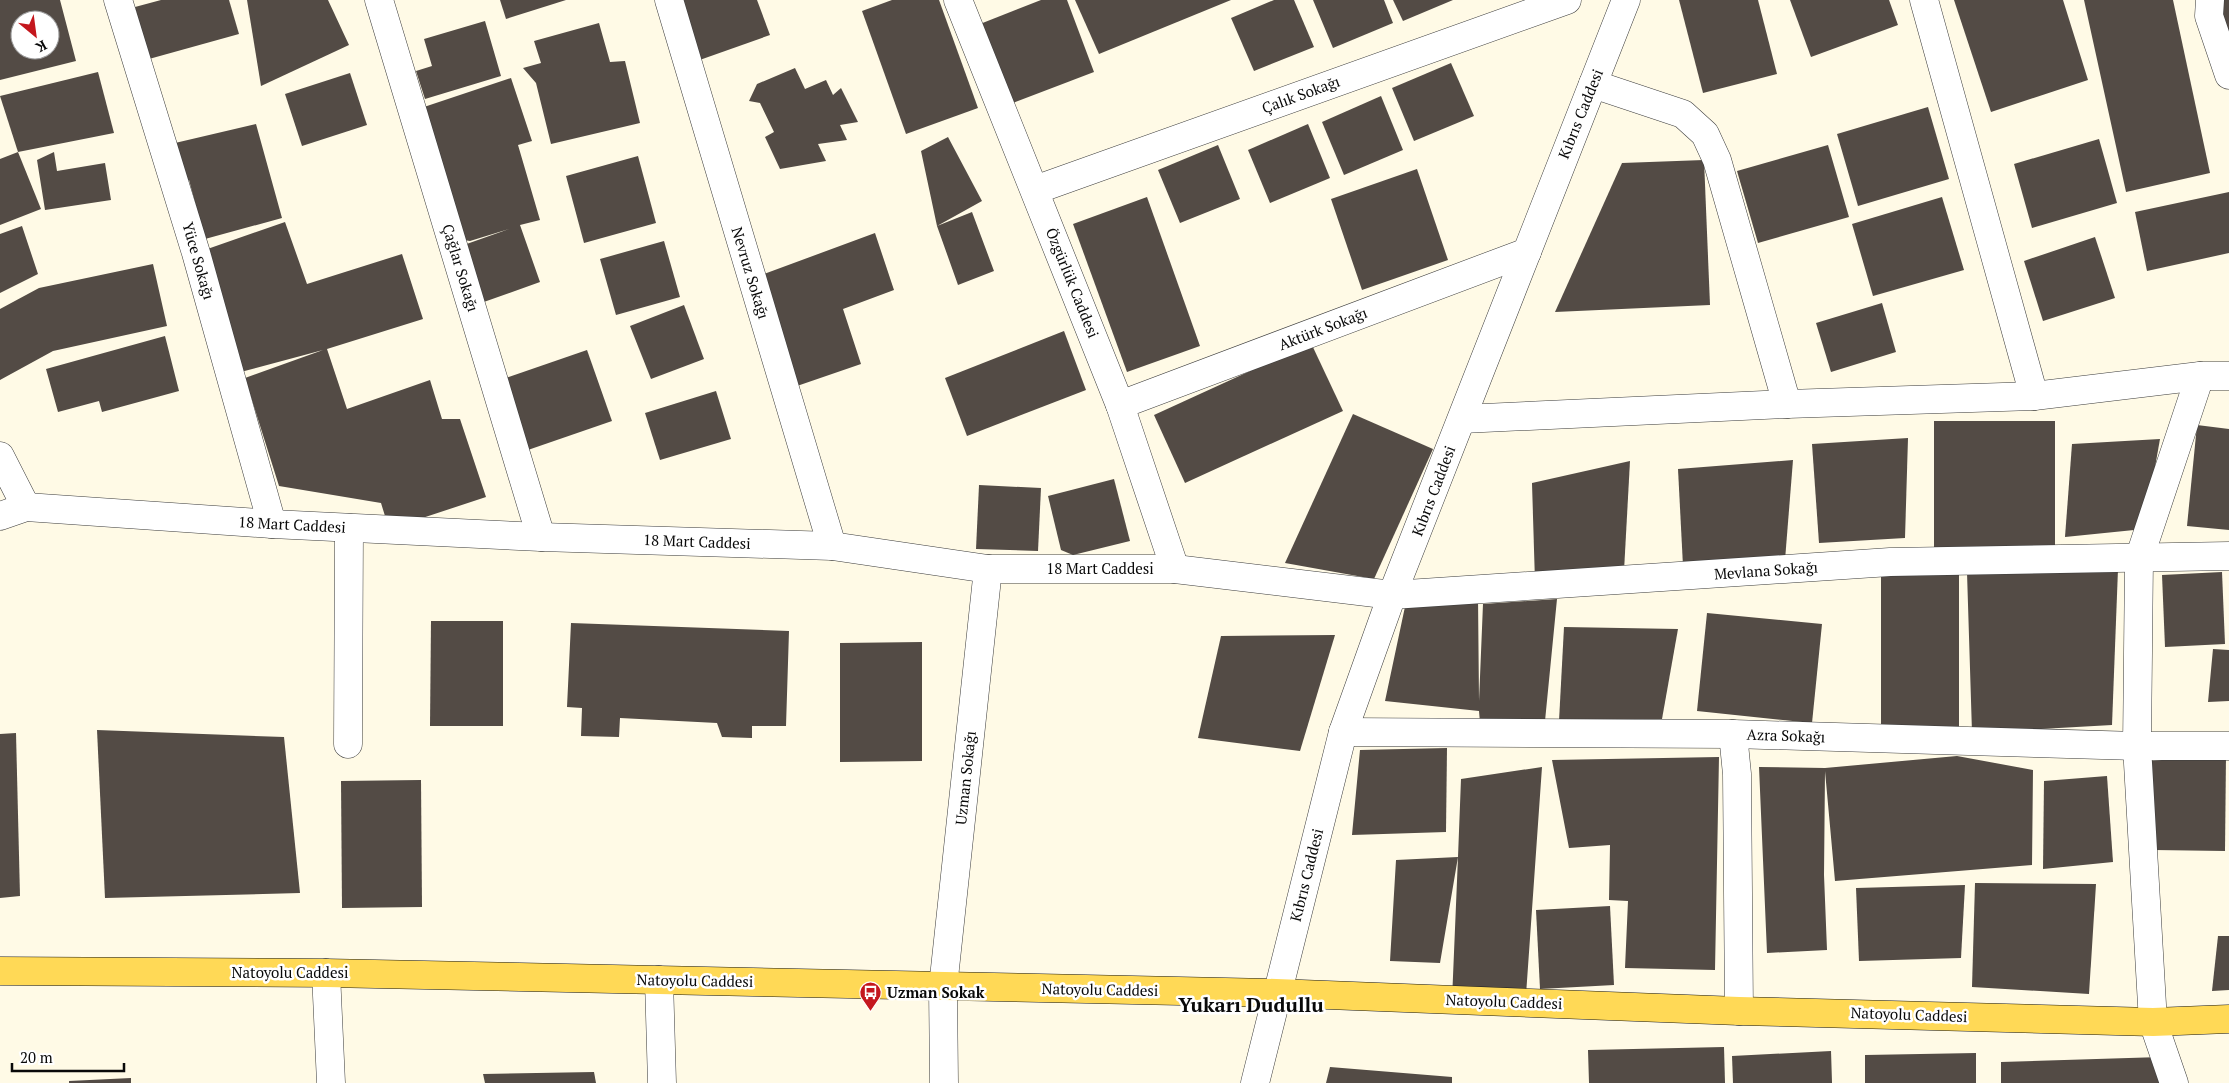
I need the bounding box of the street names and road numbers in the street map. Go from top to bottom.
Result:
street label: Kıbrıs Caddesi [1553,66,1607,162]
street label: Çalık Sokağı [1259,71,1342,117]
street label: Yüce Sokağı [178,220,220,302]
street label: Çağlar Sokağı [438,221,484,314]
street label: Nevruz Sokağı [727,224,774,321]
street label: Özgürlük Caddesi [1042,225,1104,341]
street label: Aktürk Sokağı [1275,302,1370,354]
street label: Kıbrıs Caddesi [1407,443,1459,539]
street label: 18 Mart Caddesi [238,511,346,537]
street label: 18 Mart Caddesi [643,529,751,553]
street label: Mevlana Sokağı [1713,556,1819,584]
street label: 18 Mart Caddesi [1046,558,1154,578]
street label: Azra Sokağı [1746,724,1826,746]
street label: Uzman Sokağı [950,730,980,826]
street label: Kıbrıs Caddesi [1285,826,1327,923]
street label: Natoyolu Caddesi [232,962,348,982]
street label: Natoyolu Caddesi [636,969,754,991]
street label: Natoyolu Caddesi [1041,978,1159,1000]
street label: Natoyolu Caddesi [1445,989,1563,1013]
street label: Natoyolu Caddesi [1850,1002,1968,1026]

